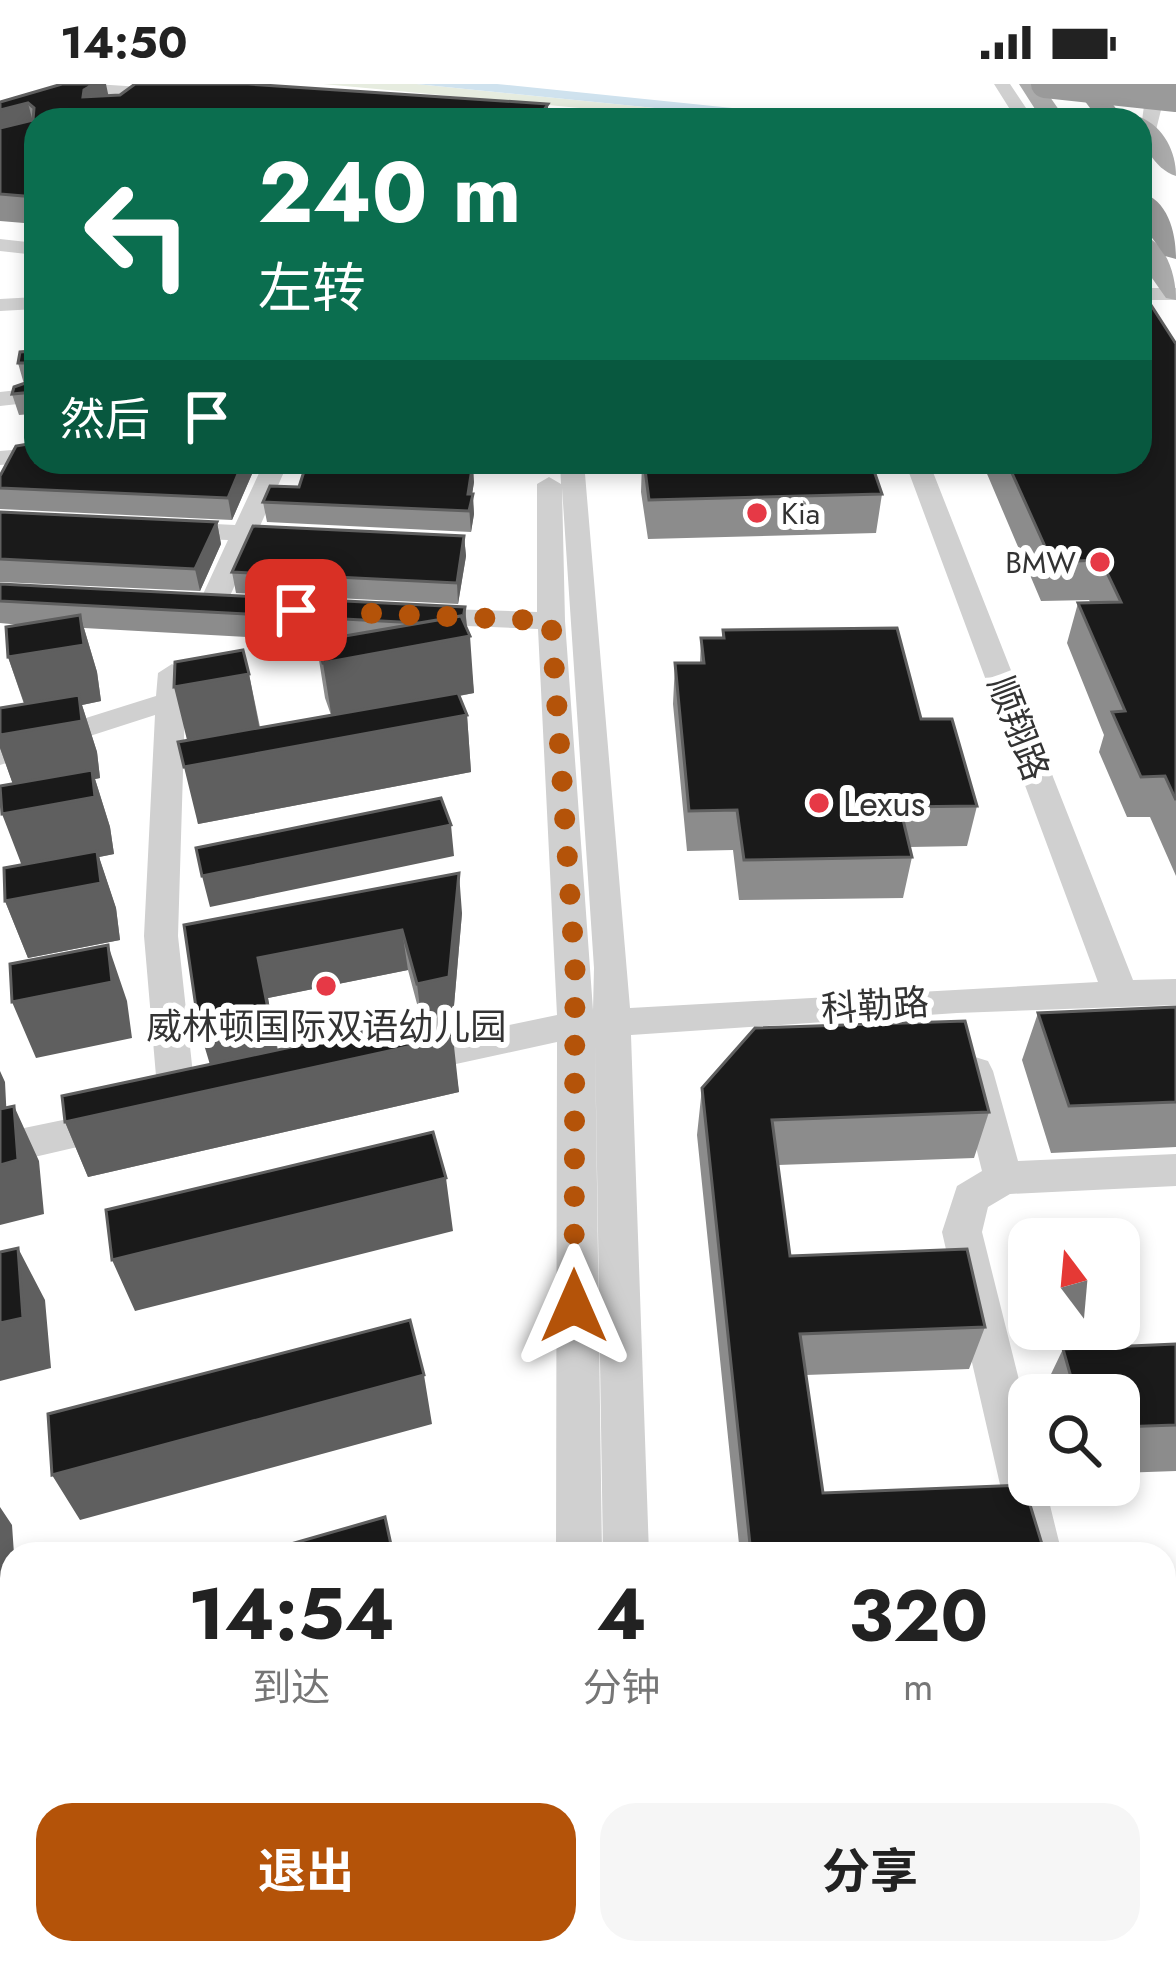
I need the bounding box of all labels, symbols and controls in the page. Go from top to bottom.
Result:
text: 14:50 [60,10,188,75]
text: 240 m [258,132,521,254]
icon: left [60,156,216,312]
text: 左转 [258,249,366,327]
icon: arrive [174,384,240,450]
text: 然后 [60,387,150,452]
place label: Kia [781,492,820,535]
marker: Kia [744,500,770,526]
place label: BMW [1005,541,1076,584]
marker: BMW [1087,549,1113,575]
pin [245,559,347,661]
icon: arrive [263,577,329,643]
street label: 顺翔路 [975,668,1063,788]
place label: Lexus [843,777,925,829]
marker: Lexus [806,790,832,816]
marker: 威林顿国际双语幼儿园 [313,973,339,999]
street label: 科勒路 [819,975,931,1035]
place label: 威林顿国际双语幼儿园 [146,1000,506,1052]
north arrow [1008,1218,1140,1350]
map controls [1008,1218,1140,1506]
position arrow [511,1243,637,1369]
button: search [1008,1374,1140,1506]
text: 14:54 [188,1562,395,1666]
text: 4 [596,1562,647,1666]
text: 320 [848,1564,988,1668]
text: m [903,1658,934,1715]
text: 到达 [252,1659,330,1716]
text: 分钟 [583,1659,661,1716]
button: 退出 [36,1803,576,1941]
button: 分享 [600,1803,1140,1941]

